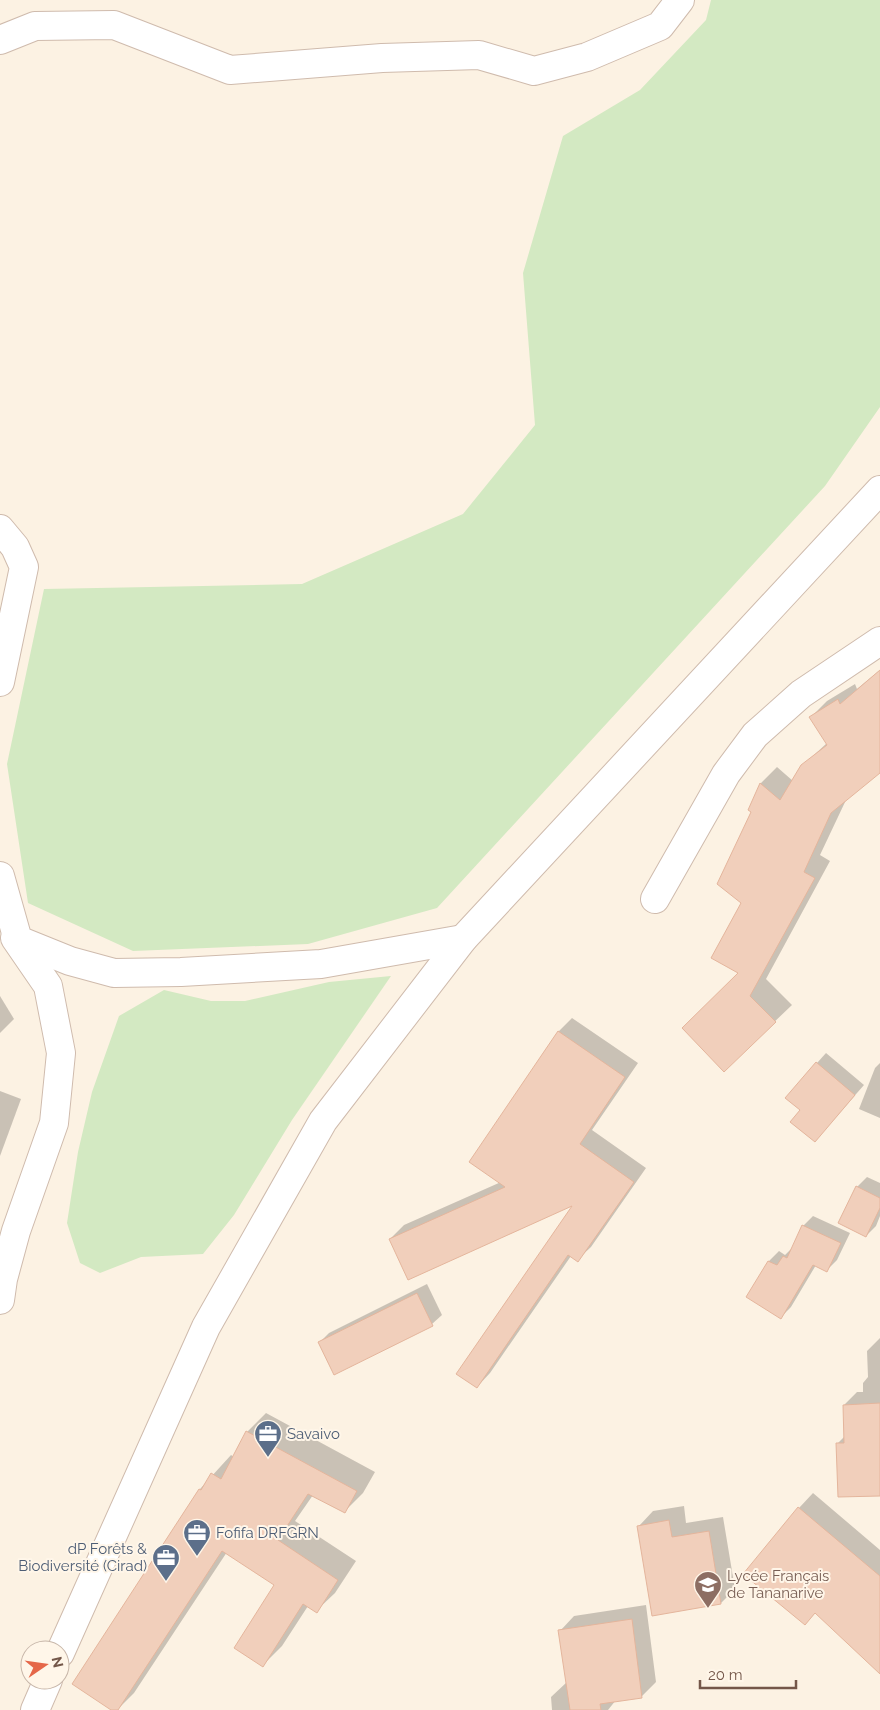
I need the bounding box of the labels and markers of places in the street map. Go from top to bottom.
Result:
office icon: Savaivo [253,1419,283,1458]
place label: Savaivo [287,1425,340,1443]
office icon: Fofifa DRFGRN [182,1518,212,1557]
place label: Fofifa DRFGRN [216,1524,319,1542]
place label: dP Forêts & Biodiversité (Cirad) [18,1540,147,1575]
office icon: dP Forêts & Biodiversité (Cirad) [151,1543,181,1582]
place label: Lycée Français de Tananarive [727,1567,829,1602]
school or university icon: Lycée Français de Tananarive [693,1570,723,1609]

